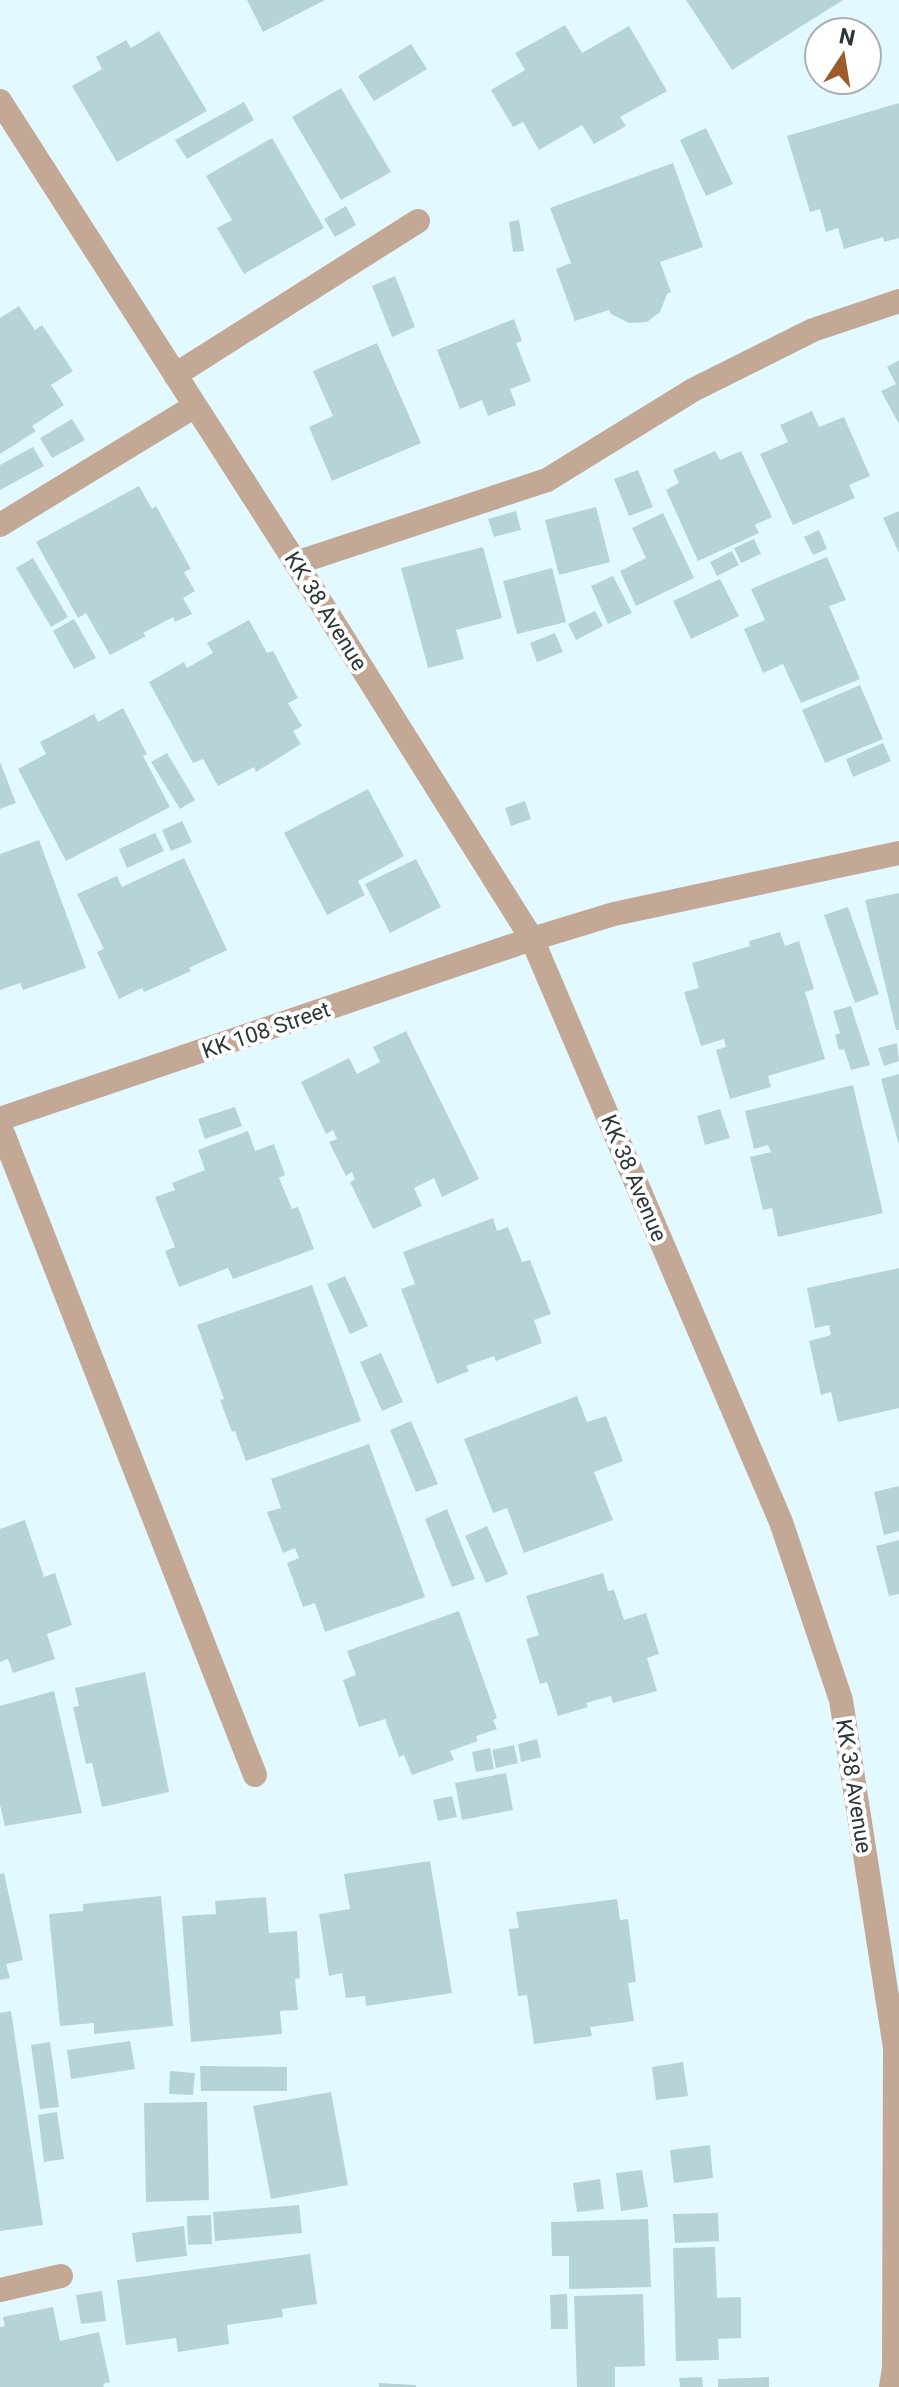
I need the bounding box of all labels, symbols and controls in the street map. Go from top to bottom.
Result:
north arrow [803,16,883,96]
text: N [837,23,857,51]
street label: KK 38 Avenue [280,547,372,675]
street label: KK 108 Street [199,996,333,1064]
street label: KK 38 Avenue [596,1111,672,1245]
street label: KK 38 Avenue [831,1717,877,1855]

